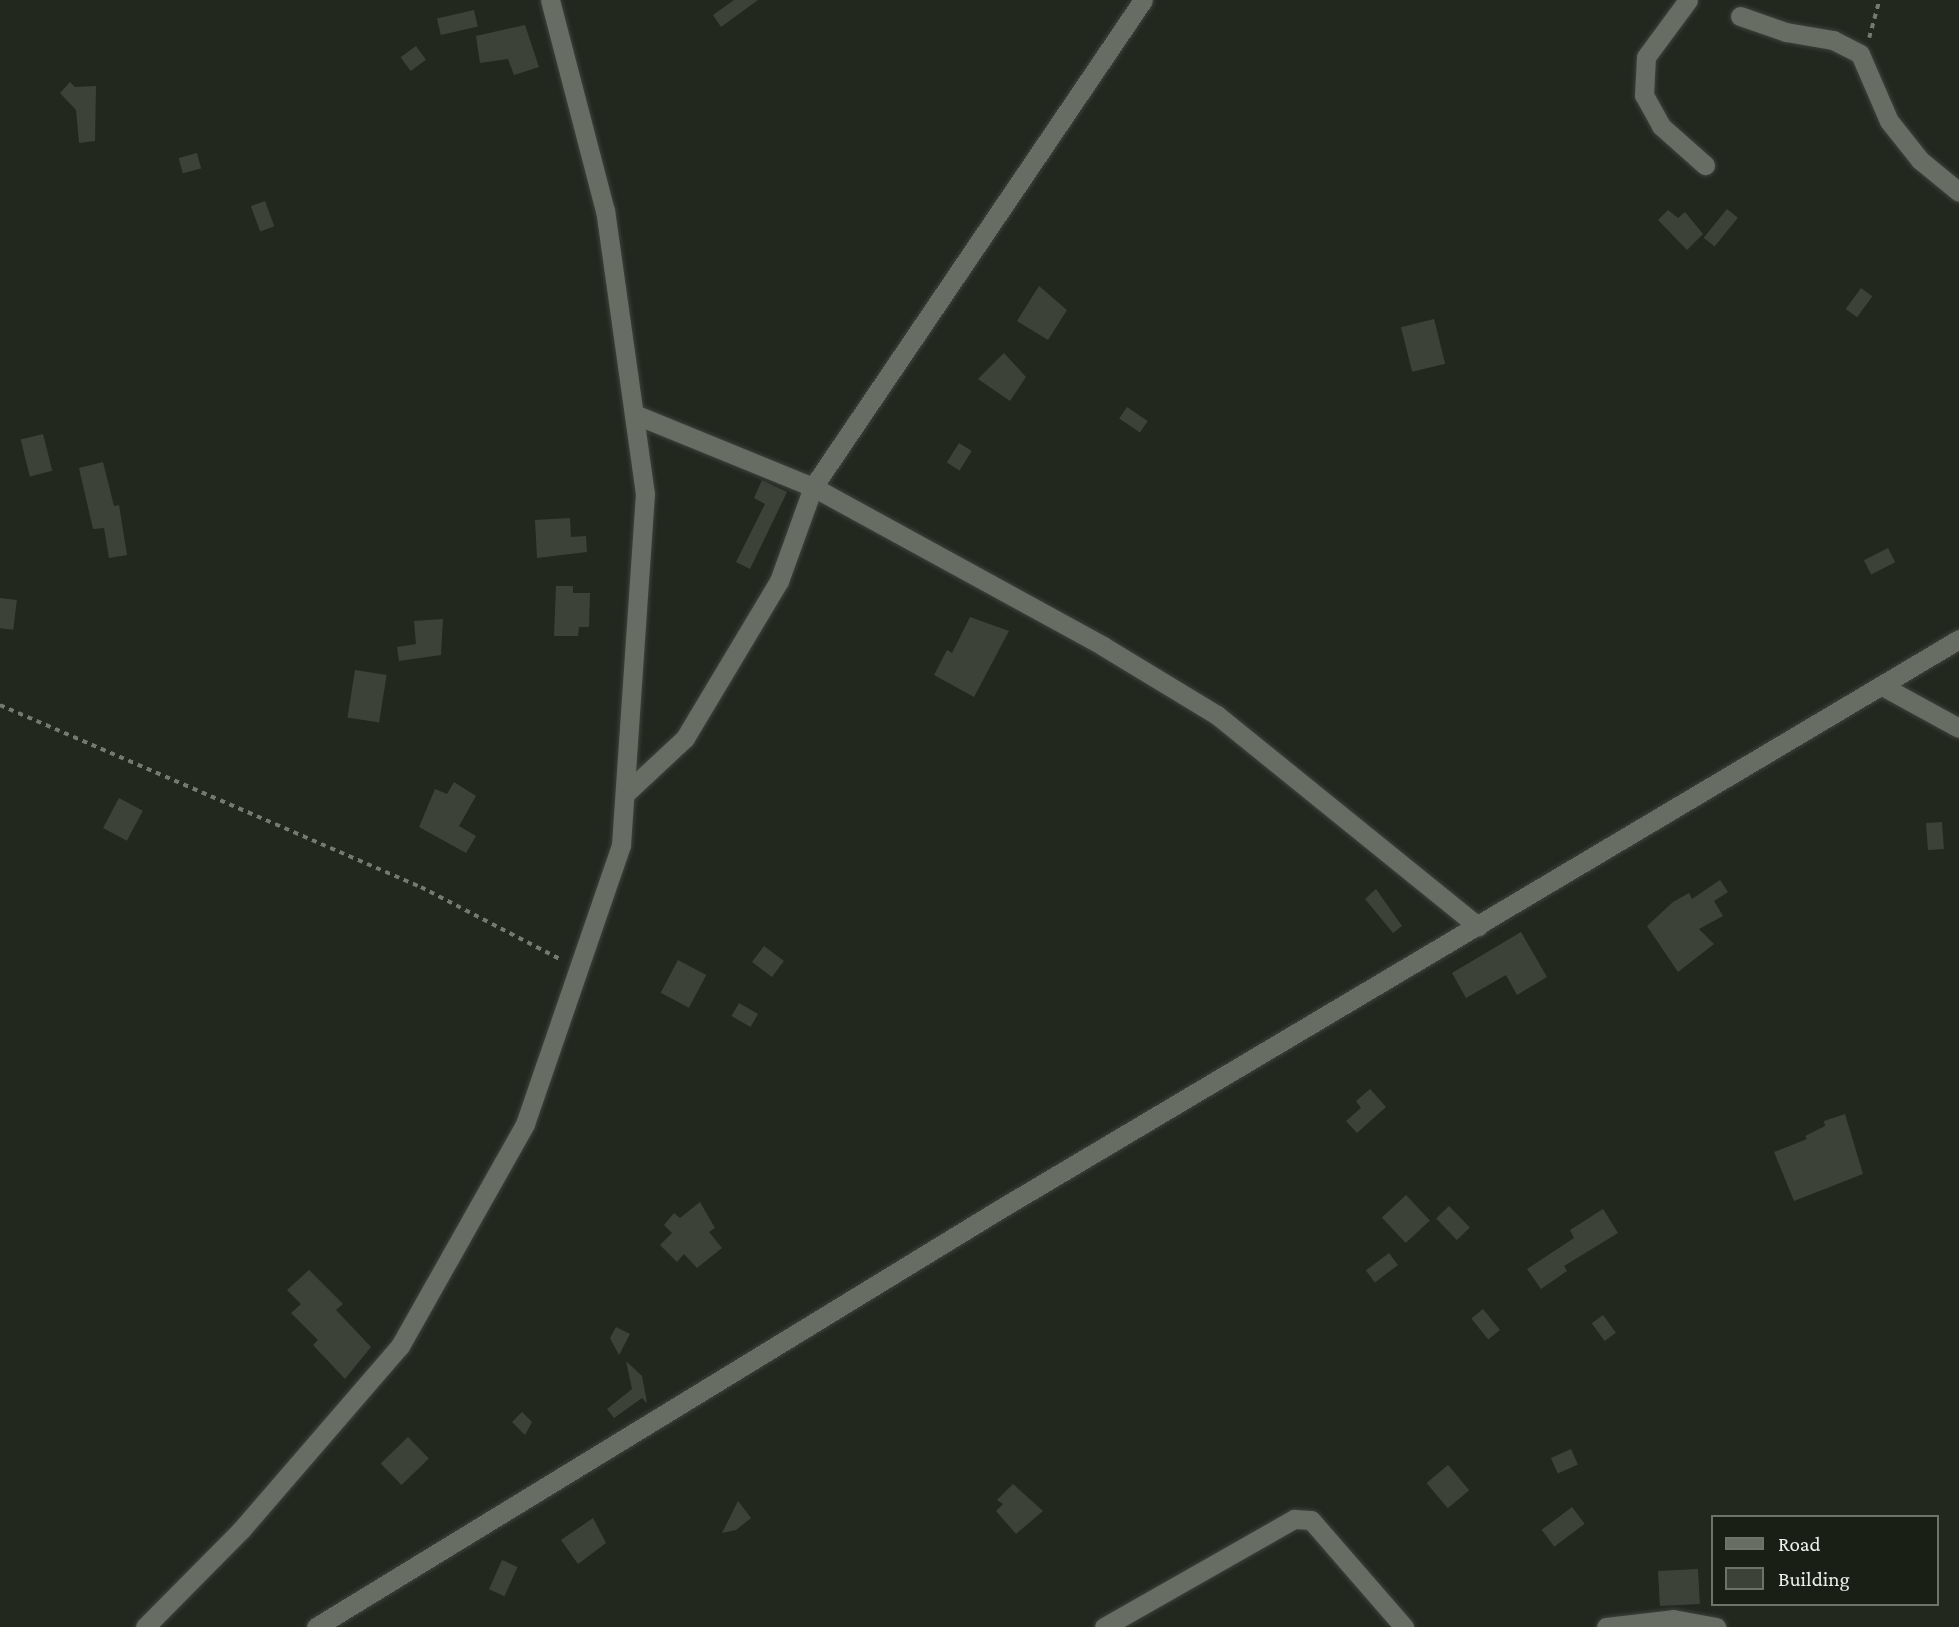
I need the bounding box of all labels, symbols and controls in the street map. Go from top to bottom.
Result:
legend [1710,1515,1938,1606]
text: Road [1778,1532,1821,1556]
text: Building [1778,1567,1850,1591]

